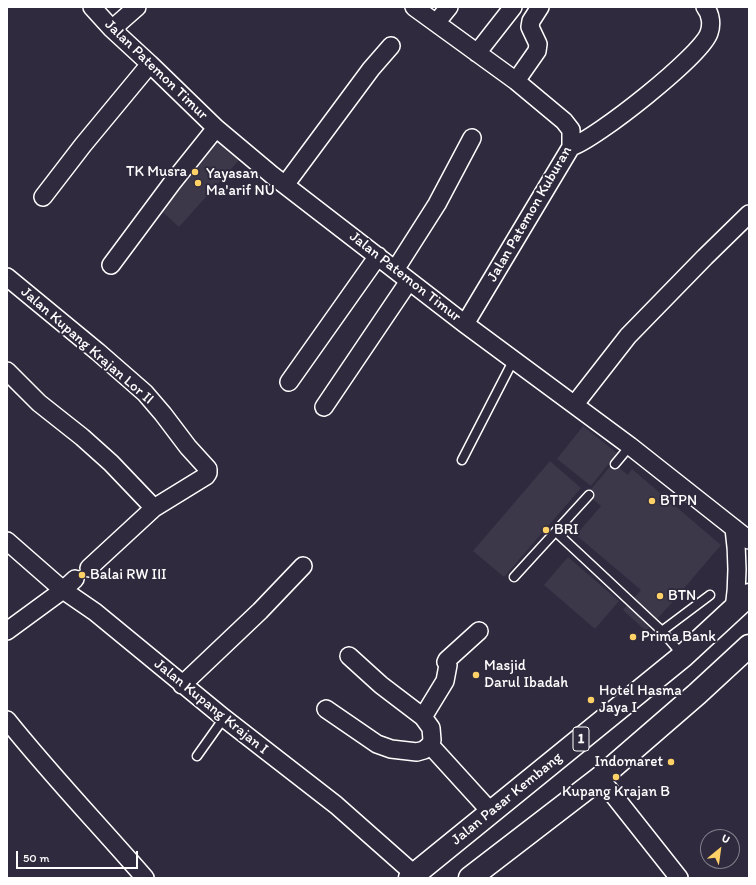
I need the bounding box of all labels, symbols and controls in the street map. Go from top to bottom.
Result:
street label: Jalan Patemon Timur [101,16,211,124]
street label: Jalan Patemon Kuburan [484,143,576,285]
place label: TK Musra [126,163,187,181]
place label: Yayasan Ma'arif NU [206,165,275,200]
marker: TK Musra [190,167,200,177]
marker: Yayasan Ma'arif NU [193,178,203,188]
street label: Jalan Patemon Timur [346,228,464,326]
street label: Jalan Kupang Krajan Lor II [17,283,157,409]
place label: BTPN [660,492,697,510]
marker: BTPN [647,496,657,506]
place label: BRI [554,521,579,539]
marker: BRI [541,525,551,535]
place label: Balai RW III [90,566,167,584]
marker: Balai RW III [77,570,87,580]
place label: BTN [668,587,696,605]
marker: BTN [655,591,665,601]
place label: Prima Bank [641,628,716,646]
marker: Prima Bank [628,632,638,642]
street label: Jalan Kupang Krajan I [150,655,272,759]
place label: Masjid Darul Ibadah [484,657,568,692]
marker: Masjid Darul Ibadah [471,670,481,680]
place label: Hotel Hasma Jaya I [599,682,682,717]
marker: Hotel Hasma Jaya I [586,695,596,705]
road number: 1 [573,727,589,751]
street label: Jalan Pasar Kembang [448,749,566,849]
place label: Indomaret [594,753,663,771]
marker: Indomaret [666,757,676,767]
marker: Kupang Krajan B [611,772,621,782]
place label: Kupang Krajan B [562,783,670,801]
north arrow [700,829,740,869]
text: U [719,831,732,846]
scale bar [18,843,140,869]
text: 50 m [23,851,49,865]

